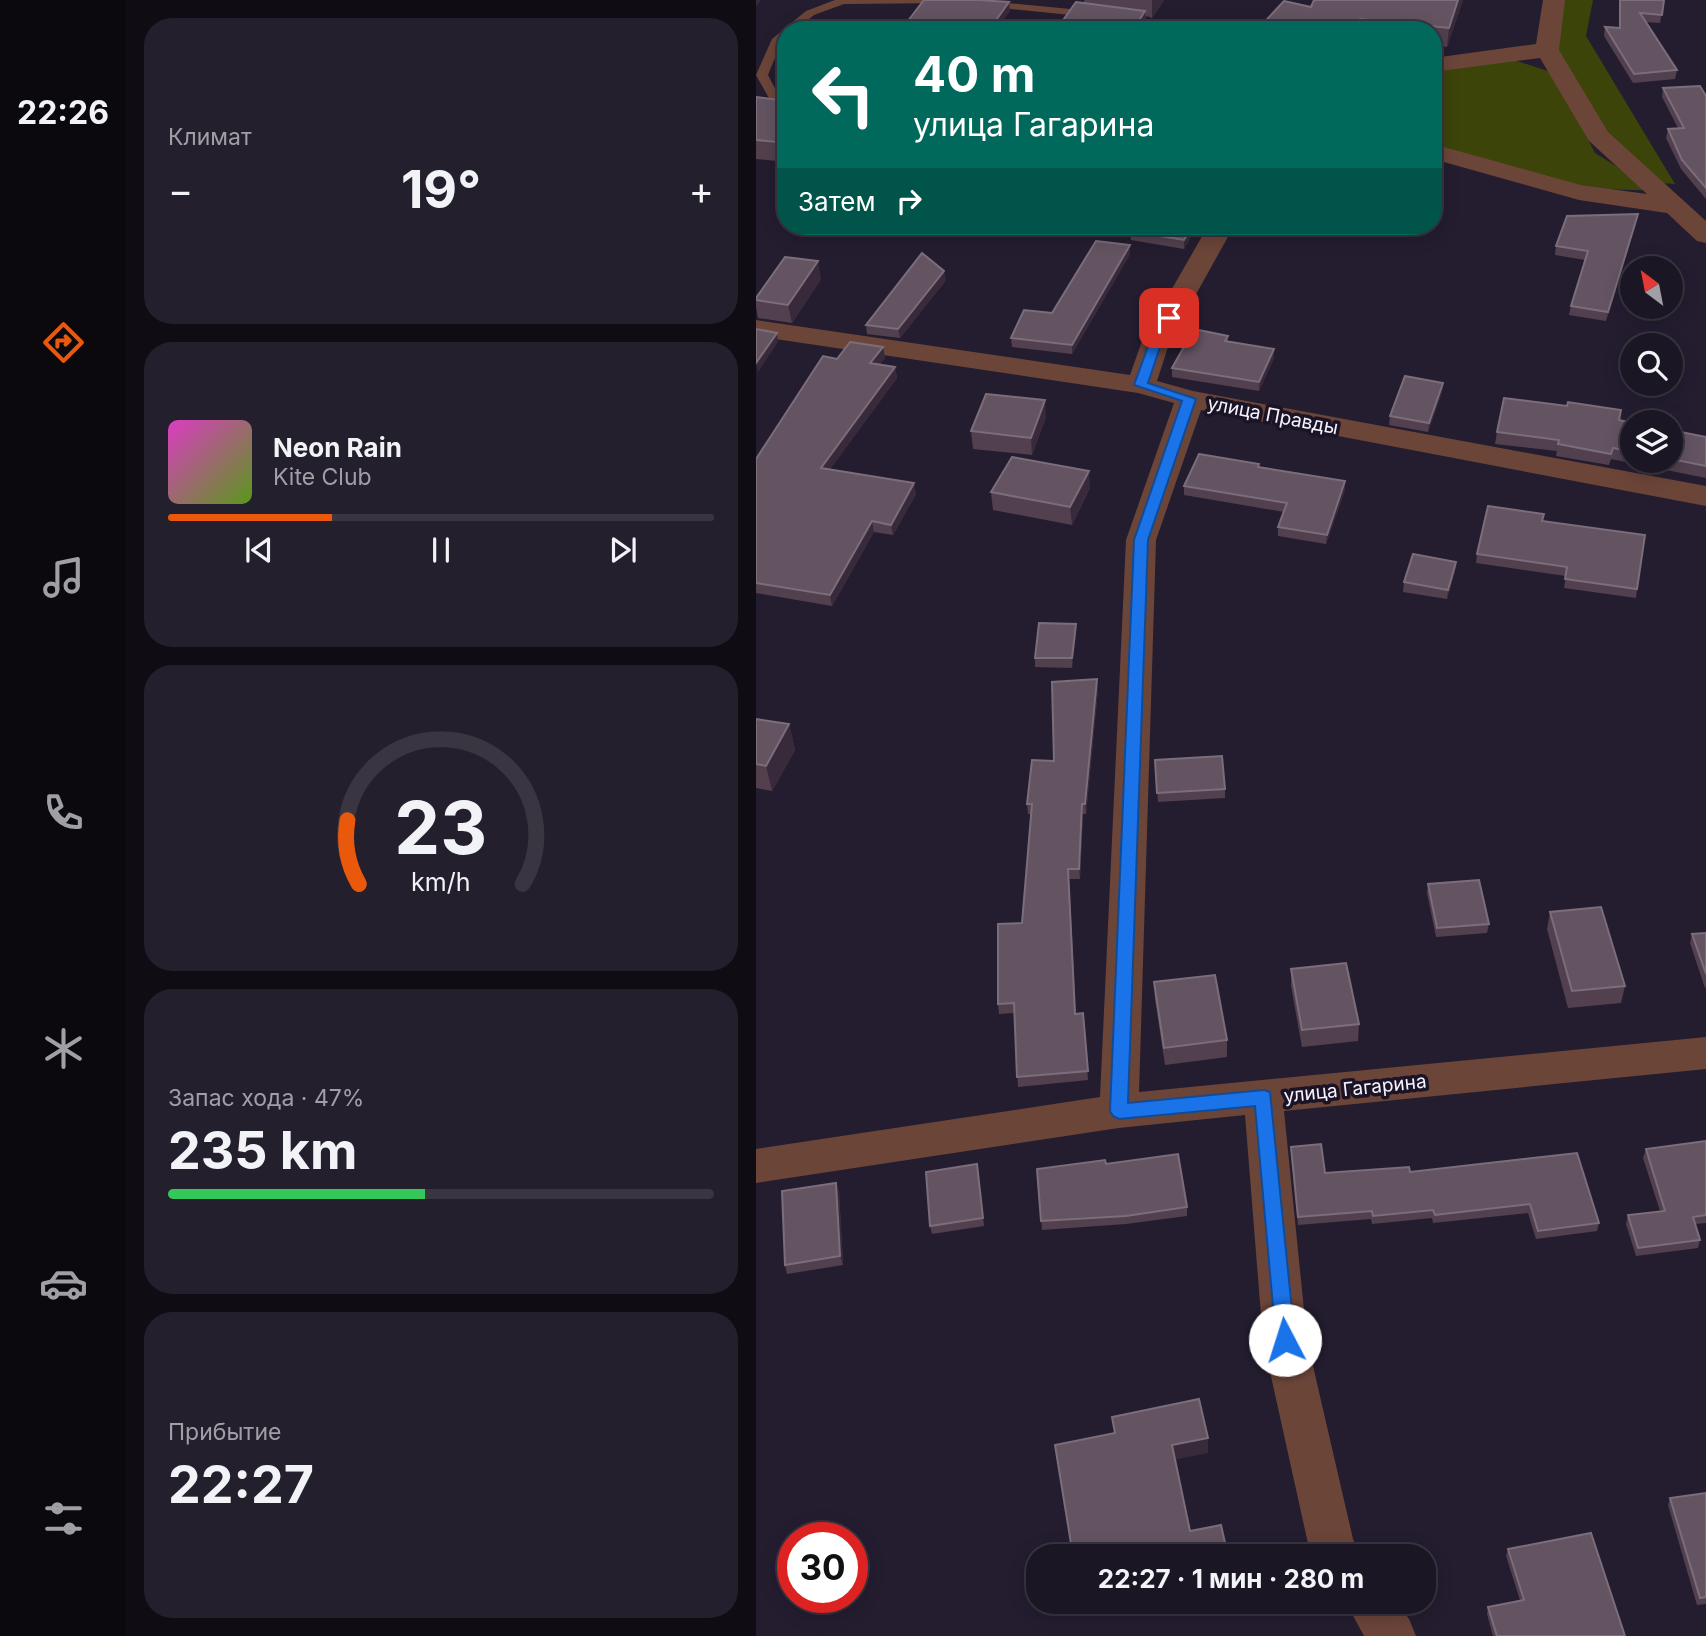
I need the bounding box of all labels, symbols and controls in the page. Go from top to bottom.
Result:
text: 40 m [913,45,1036,104]
icon: left [798,49,889,140]
text: 22:26 [17,93,109,132]
text: улица Гагарина [913,105,1154,144]
text: Климат [168,123,252,151]
text: 19° [401,158,481,221]
text: − [168,167,193,213]
text: + [689,167,714,213]
icon: right [890,182,928,220]
text: Затем [798,186,876,217]
north arrow [1620,256,1684,318]
map controls [1620,256,1683,473]
pin [1139,288,1199,348]
icon: arrive [1150,299,1188,337]
icon: directions [39,318,88,367]
button: search [1620,333,1683,396]
street label: улица Правды [1206,392,1340,439]
button: layers [1620,410,1683,473]
text: Neon Rain [273,432,402,463]
text: Kite Club [273,463,372,491]
icon: previous [240,531,278,569]
icon: pause [422,531,460,569]
icon: next [604,531,642,569]
icon: music [39,553,88,602]
text: 23 [395,783,487,872]
icon: phone [39,788,88,837]
text: km/h [411,867,471,897]
icon: climate [39,1024,88,1073]
street label: улица Гагарина [1283,1070,1428,1107]
text: Запас хода · 47% [168,1084,364,1112]
text: 235 km [168,1119,358,1182]
icon: car [39,1259,88,1308]
position arrow [1248,1303,1322,1377]
text: Прибытие [168,1418,281,1446]
text: 22:27 [168,1453,314,1516]
icon: filters [39,1494,88,1543]
speed limit sign: 30 [777,1522,868,1613]
text: 22:27 · 1 мин · 280 m [1098,1563,1364,1594]

